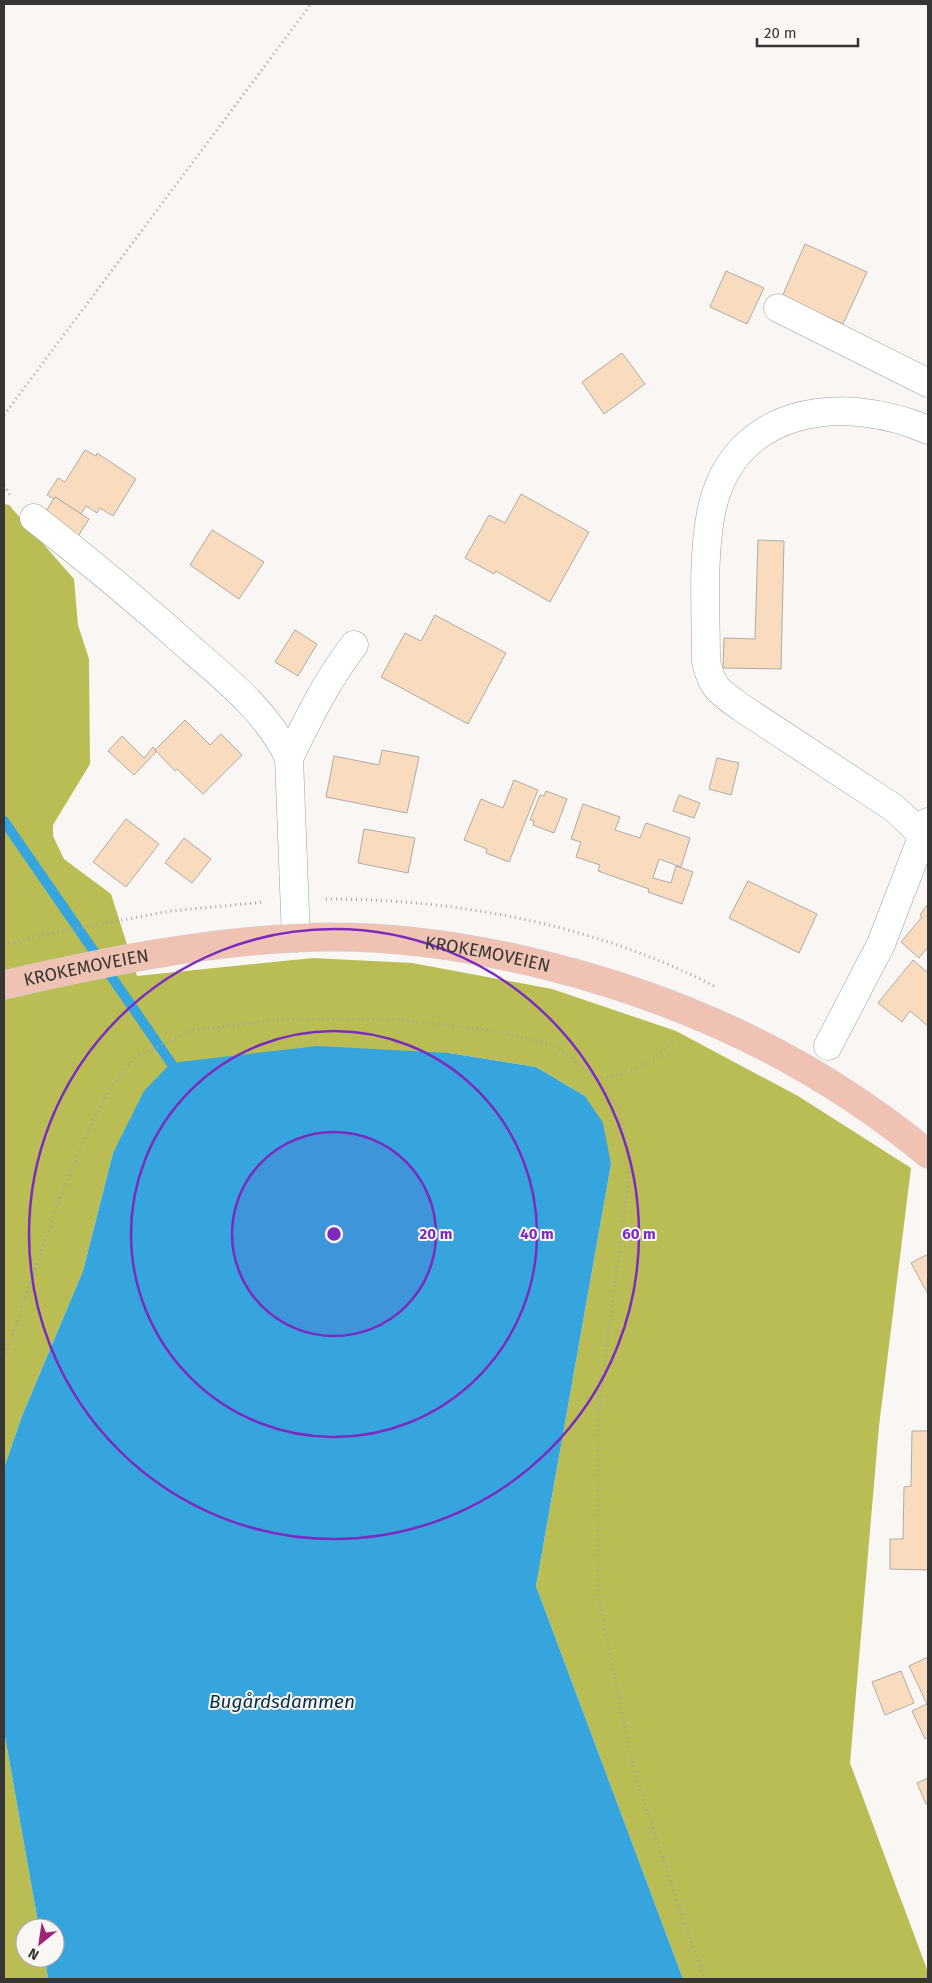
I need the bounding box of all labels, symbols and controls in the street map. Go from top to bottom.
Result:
scale bar [757,15,858,47]
text: 20 m [764,24,797,42]
street label: KROKEMOVEIEN [424,932,553,977]
street label: KROKEMOVEIEN [21,944,150,991]
centre of rings [325,1225,343,1243]
text: 20 m [420,1225,452,1243]
text: 40 m [520,1225,554,1243]
text: 60 m [622,1225,656,1243]
water label: Bugårdsdammen [209,1690,355,1713]
north arrow [15,1918,65,1968]
text: N [25,1944,42,1964]

